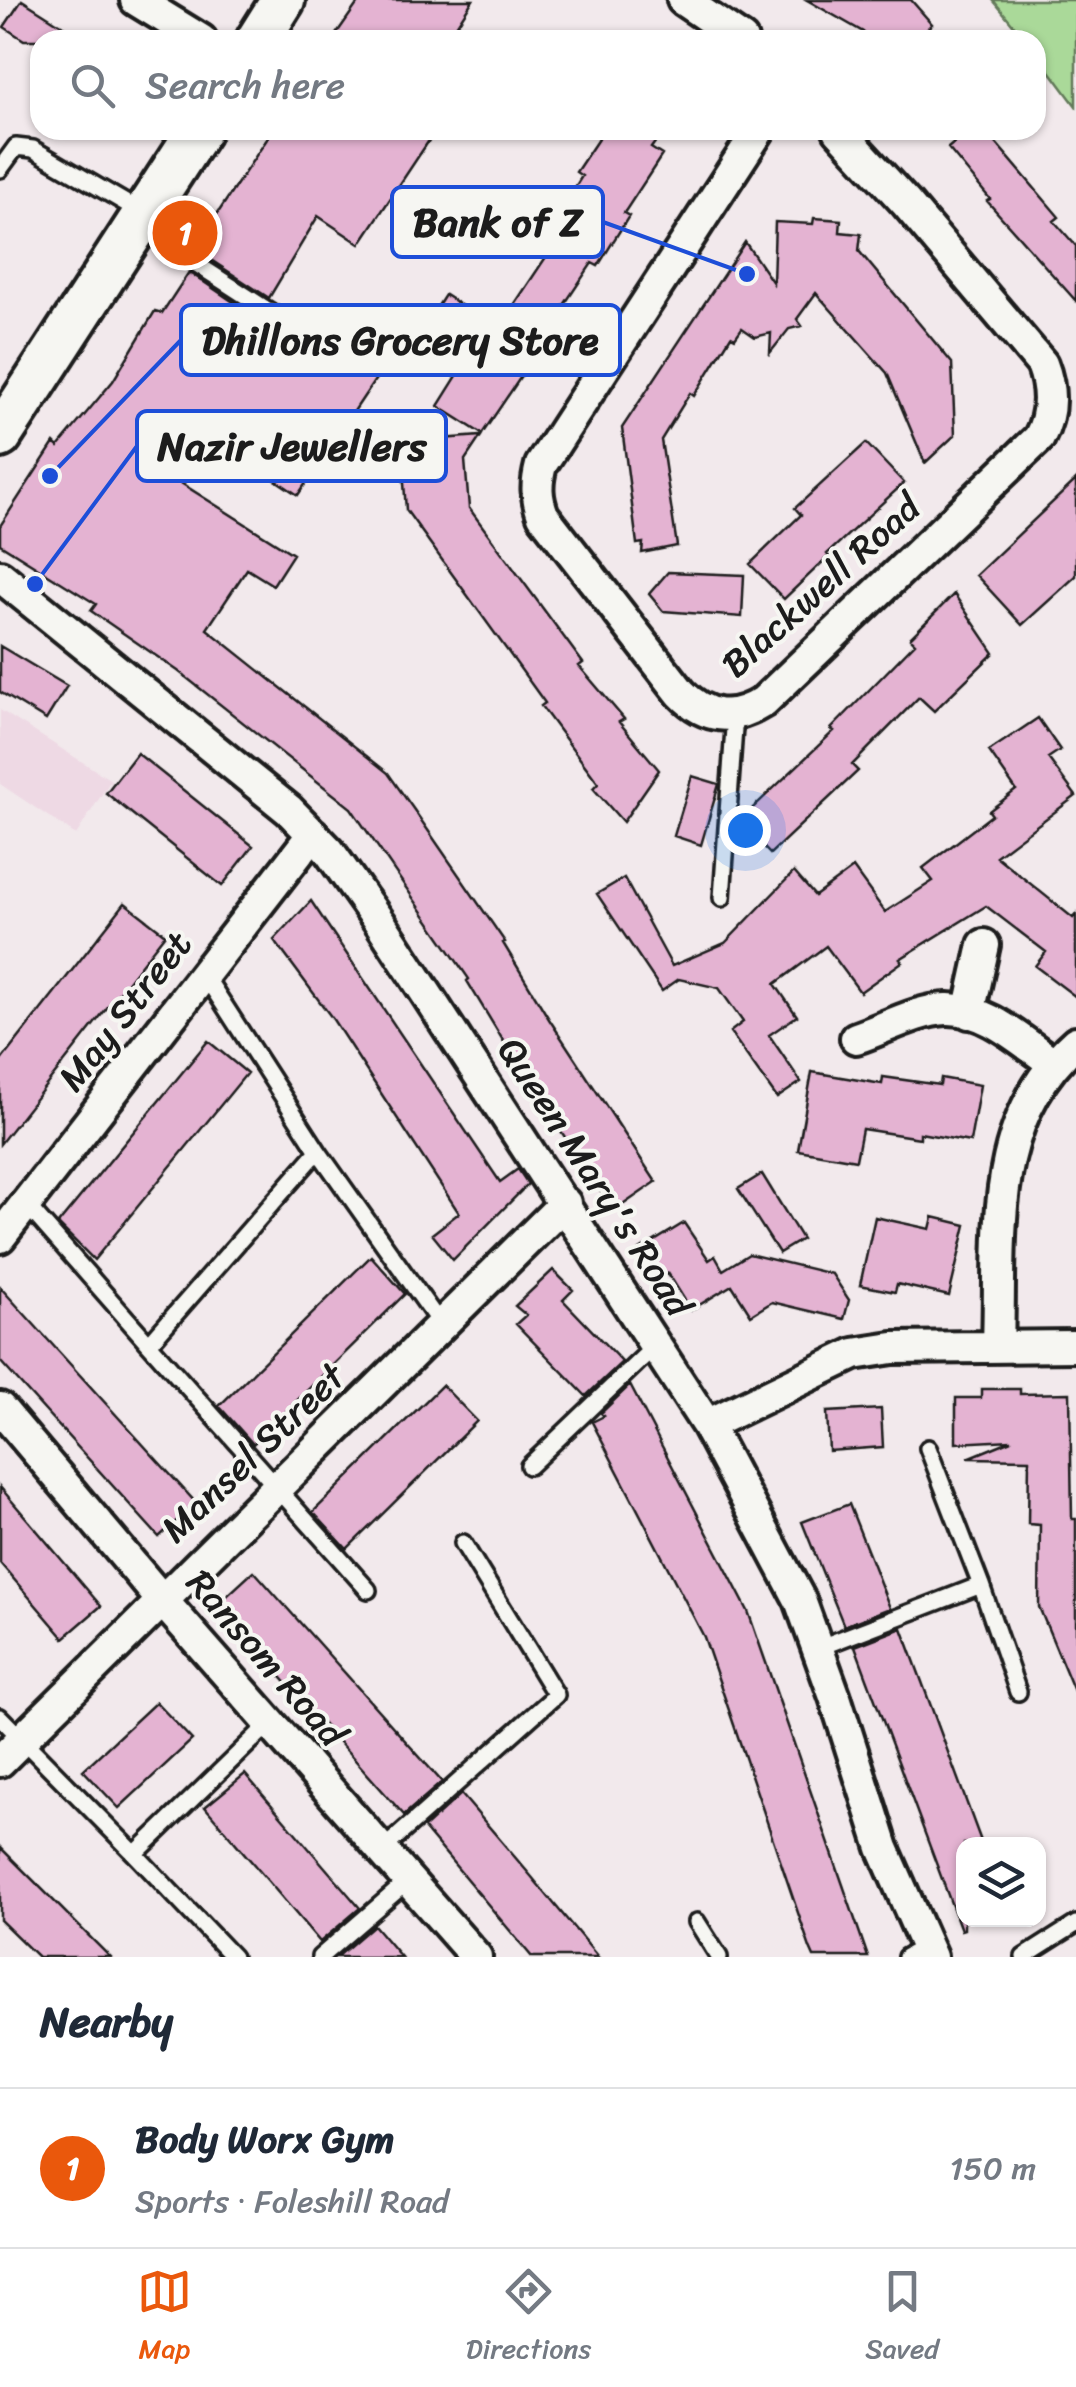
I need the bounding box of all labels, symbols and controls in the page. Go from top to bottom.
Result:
search box [30,30,1046,140]
text: Search here [145,52,345,119]
icon: search [65,58,120,113]
callout: Bank of Z [392,187,603,257]
text: Bank of Z [413,187,584,258]
pin: 1 [152,196,218,270]
callout: Dhillons Grocery Store [181,305,620,375]
text: Dhillons Grocery Store [202,305,599,376]
callout: Nazir Jewellers [137,411,446,481]
text: Nazir Jewellers [156,411,428,482]
street label: Blackwell Road [705,475,939,695]
your location [720,805,771,856]
street label: May Street [40,915,210,1107]
street label: Queen Mary's Road [479,1023,712,1332]
street label: Mansel Street [144,1345,363,1560]
street label: Ransom Road [169,1553,365,1765]
map controls [956,1837,1046,1927]
button: layers [956,1837,1046,1927]
text: Nearby [40,1985,173,2059]
text: Body Worx Gym [135,2106,394,2173]
text: 1 [66,2140,79,2197]
text: 150 m [950,2140,1036,2197]
text: Sports · Foleshill Road [135,2173,449,2230]
tab: Map [137,2264,192,2373]
tab: Directions [466,2264,591,2373]
tab: Saved [865,2264,939,2373]

